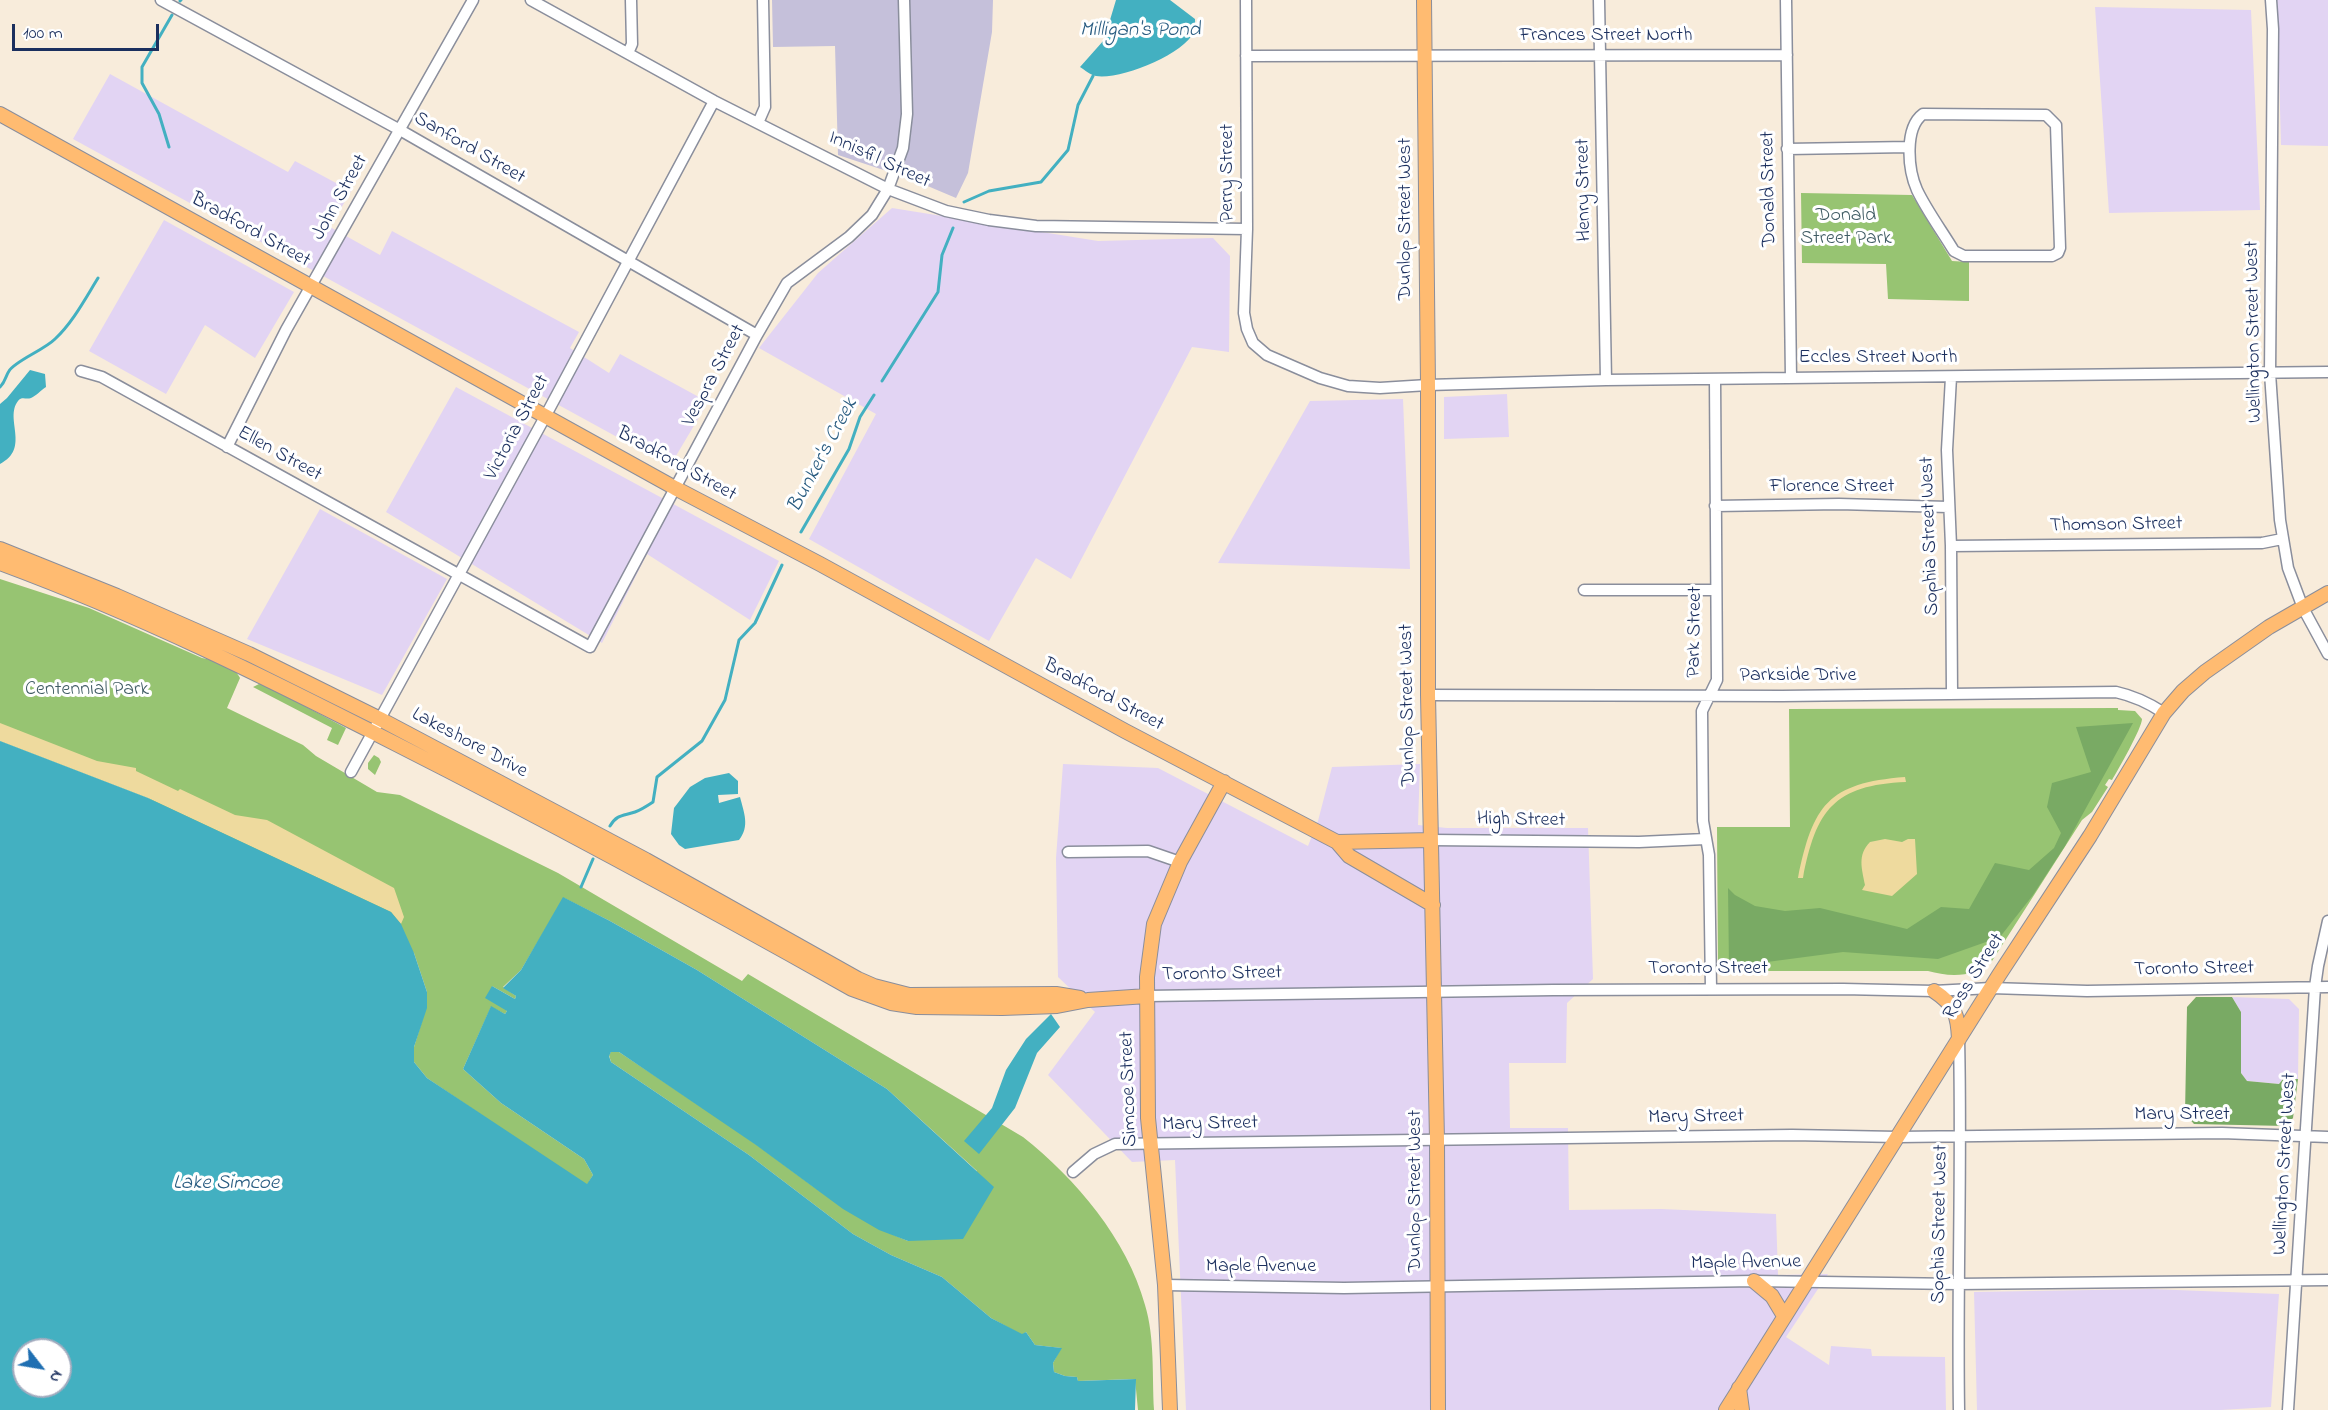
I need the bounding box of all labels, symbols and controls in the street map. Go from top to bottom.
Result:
scale bar [15,12,162,50]
water label: Milligan's Pond [1080,19,1200,45]
text: 100 m [23,21,63,47]
street label: Frances Street North [1520,25,1692,49]
street label: Sanford Street [409,107,529,191]
street label: Perry Street [1217,124,1241,222]
street label: Innisfil Street [824,127,934,195]
street label: Donald Street [1757,131,1783,247]
street label: Dunlop Street West [1395,138,1419,300]
street label: Henry Street [1572,138,1598,242]
street label: John Street [308,151,374,245]
street label: Bradford Street [186,188,314,274]
park label: Donald Street Park [1800,205,1892,252]
street label: Wellington Street West [2241,241,2269,423]
street label: Vespra Street [678,321,752,431]
street label: Eccles Street North [1798,347,1958,371]
street label: Victoria Street [480,371,556,485]
water label: Bunker's Creek [783,395,865,517]
street label: Ellen Street [232,422,326,488]
street label: Bradford Street [612,422,740,508]
street label: Sophia Street West [1916,456,1946,616]
street label: Florence Street [1770,476,1894,500]
street label: Thomson Street [2049,513,2183,539]
street label: Park Street [1683,586,1709,678]
street label: Dunlop Street West [1396,624,1422,786]
street label: Bradford Street [1039,654,1167,738]
street label: Parkside Drive [1740,665,1856,689]
park label: Centennial Park [25,679,149,703]
street label: Lakeshore Drive [407,703,531,785]
street label: High Street [1477,808,1565,834]
street label: Ross Street [1939,929,2011,1025]
street label: Toronto Street [2134,957,2254,983]
street label: Toronto Street [1648,958,1768,982]
street label: Toronto Street [1162,962,1282,988]
street label: Simcoe Street [1116,1031,1144,1147]
street label: Wellington Street West [2269,1072,2303,1256]
street label: Mary Street [2134,1104,2230,1128]
street label: Mary Street [1648,1105,1744,1131]
street label: Dunlop Street West [1405,1110,1429,1272]
street label: Mary Street [1162,1112,1258,1138]
street label: Sophia Street West [1928,1144,1954,1304]
water label: Lake Simcoe [173,1172,279,1198]
street label: Maple Avenue [1691,1251,1801,1277]
street label: Maple Avenue [1206,1256,1316,1280]
north arrow [12,1338,72,1398]
text: N [43,1365,69,1387]

